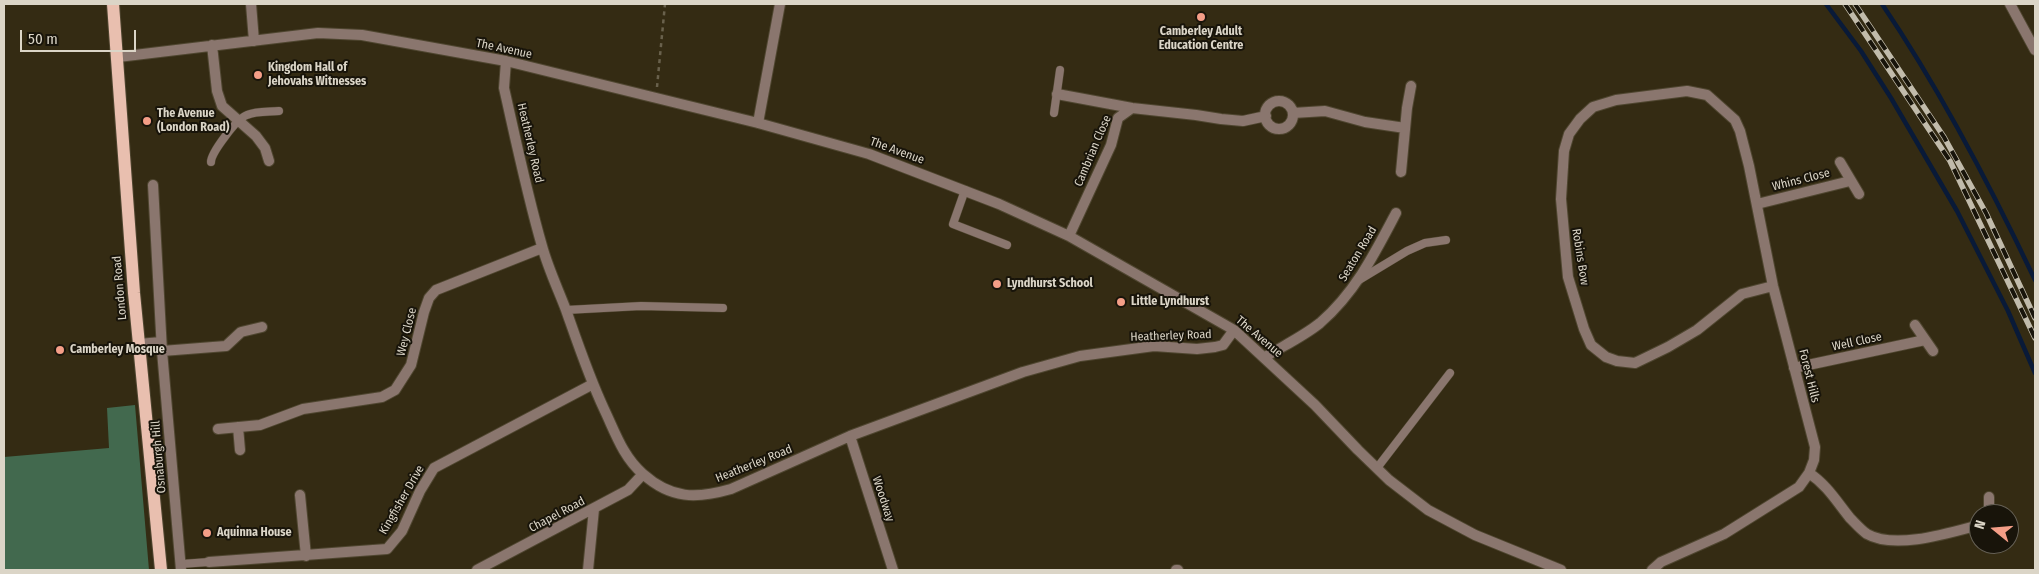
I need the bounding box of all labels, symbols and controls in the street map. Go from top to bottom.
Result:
marker: Camberley Adult Education Centre [1195,11,1207,23]
scale bar [22,20,139,52]
place label: Camberley Adult Education Centre [1159,25,1243,53]
text: 50 m [28,30,58,48]
street label: The Avenue [475,36,533,62]
place label: Kingdom Hall of Jehovahs Witnesses [268,61,366,89]
marker: Kingdom Hall of Jehovahs Witnesses [252,69,264,81]
street label: Heatherley Road [514,102,546,184]
place label: The Avenue (London Road) [157,107,229,135]
street label: Cambrian Close [1071,113,1115,189]
marker: The Avenue (London Road) [141,115,153,127]
street label: The Avenue [868,135,926,167]
street label: Whins Close [1771,166,1831,194]
street label: Seaton Road [1336,224,1380,284]
street label: Robins Bow [1568,228,1592,286]
street label: London Road [110,255,130,321]
place label: Lyndhurst School [1007,277,1093,291]
marker: Lyndhurst School [991,278,1003,290]
place label: Little Lyndhurst [1131,295,1209,309]
marker: Little Lyndhurst [1115,296,1127,308]
street label: Wey Close [394,306,420,358]
street label: The Avenue [1233,313,1285,361]
street label: Heatherley Road [1130,327,1212,345]
street label: Well Close [1831,330,1883,354]
place label: Camberley Mosque [70,343,165,357]
marker: Camberley Mosque [54,344,66,356]
street label: Forest Hills [1795,348,1823,404]
street label: Osnaburgh Hill [149,420,169,494]
street label: Heatherley Road [714,442,794,486]
street label: Kingfisher Drive [376,463,428,537]
street label: Woodway [869,475,897,523]
street label: Chapel Road [527,494,587,536]
north arrow [1969,504,2019,554]
text: N [1971,518,1989,531]
place label: Aquinna House [217,526,292,540]
marker: Aquinna House [201,527,213,539]

